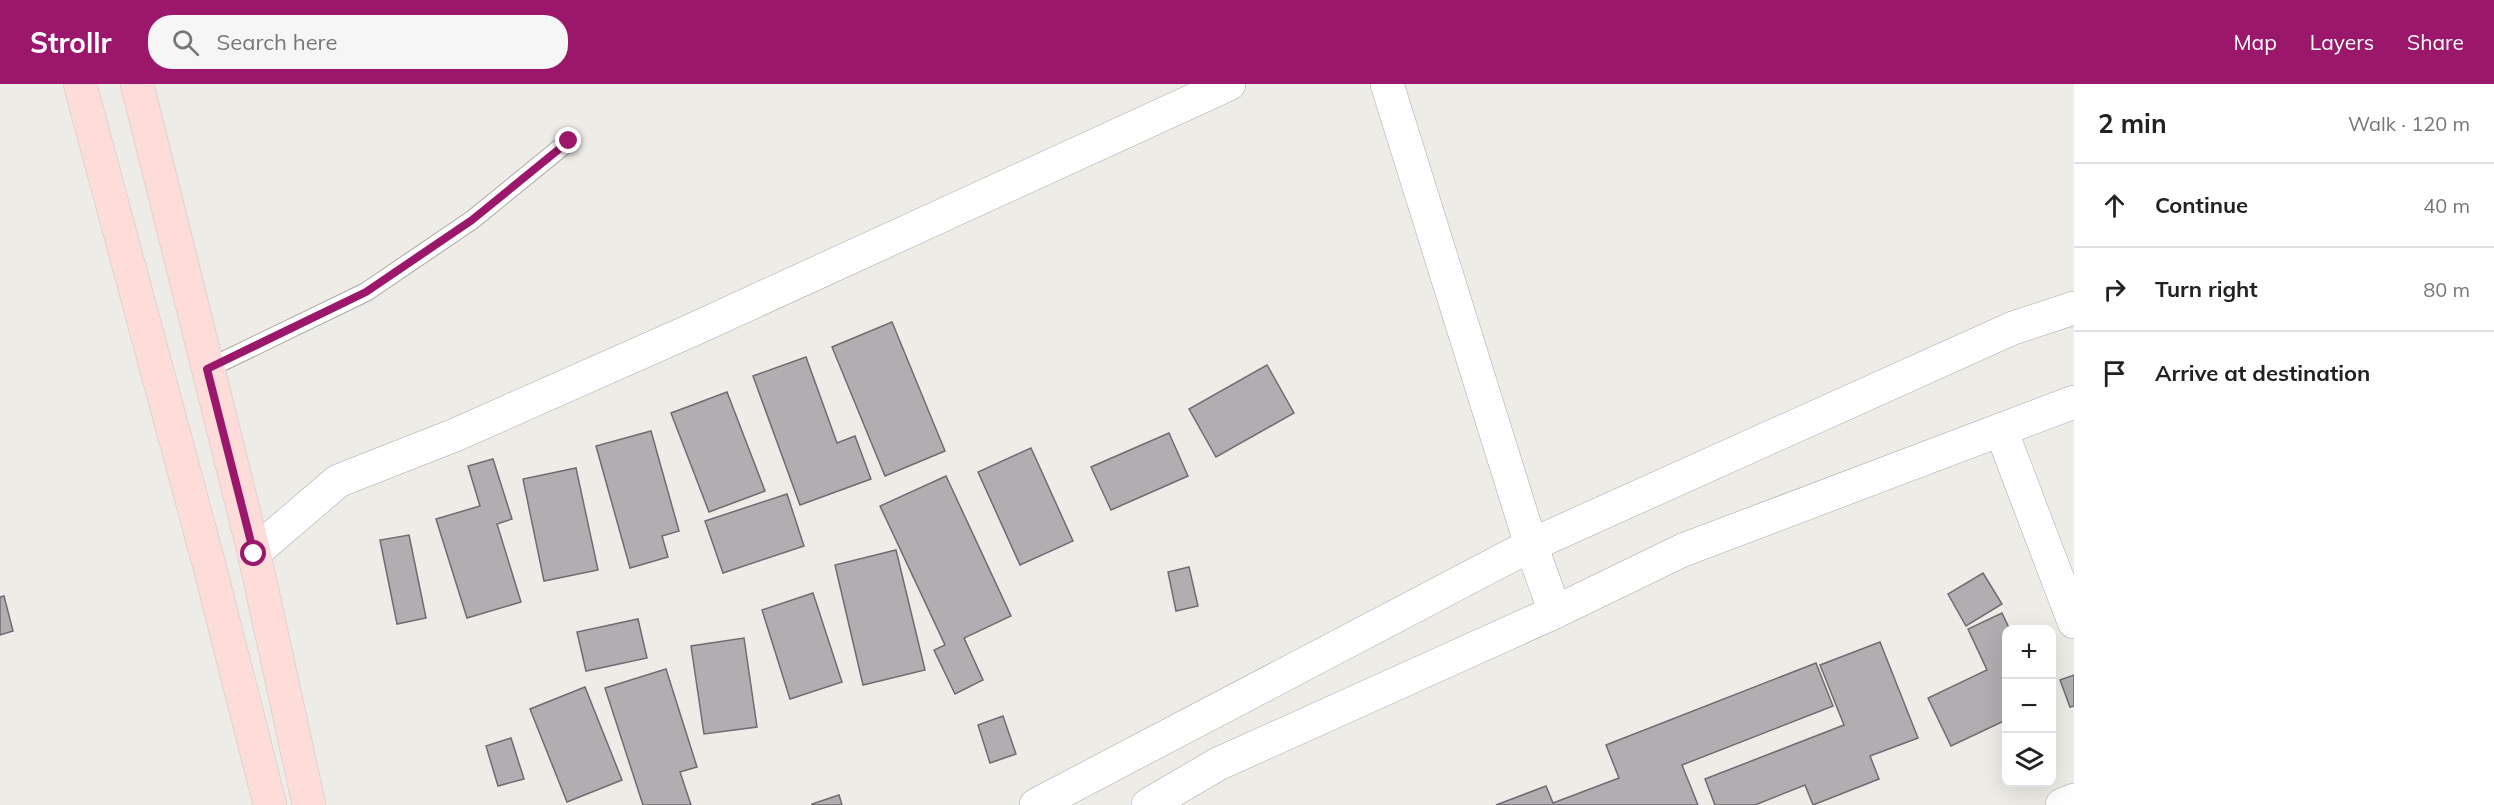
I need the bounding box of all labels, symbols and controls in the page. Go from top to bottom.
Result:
search box [148,15,568,69]
text: Strollr [30,25,112,60]
icon: search [169,26,202,59]
text: Search here [217,28,337,56]
text: Map [2234,29,2277,55]
text: Layers [2310,29,2374,55]
text: Share [2407,29,2464,55]
text: 2 min [2098,107,2167,140]
text: Walk · 120 m [2348,111,2470,136]
route end [555,127,581,153]
icon: ahead [2098,189,2131,222]
text: Continue [2155,191,2248,219]
text: 40 m [2423,193,2470,218]
icon: right [2098,273,2131,306]
text: Turn right [2155,275,2258,303]
text: 80 m [2423,277,2470,302]
icon: arrive [2098,357,2131,390]
text: Arrive at destination [2155,359,2370,387]
route start [240,540,266,566]
map controls [2002,625,2056,787]
button: + [2002,625,2056,679]
button: − [2002,679,2056,733]
button: layers [2002,733,2056,787]

